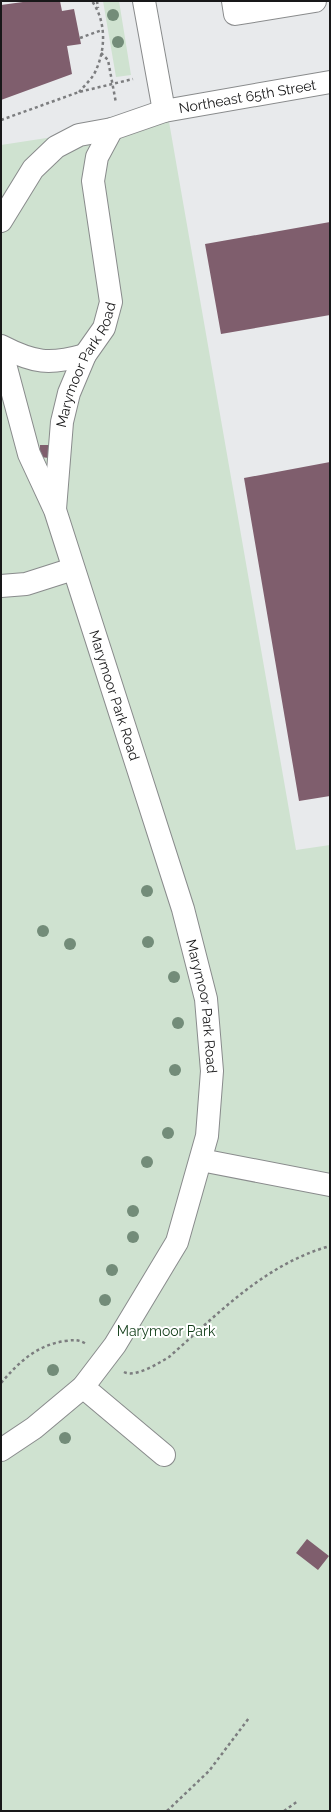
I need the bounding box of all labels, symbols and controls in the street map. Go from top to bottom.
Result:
street label: Northeast 65th Street [177,77,318,116]
street label: Marymoor Park Road [53,300,119,429]
street label: Marymoor Park Road [86,628,143,762]
street label: Marymoor Park Road [183,938,220,1074]
park label: Marymoor Park [117,1323,216,1339]

